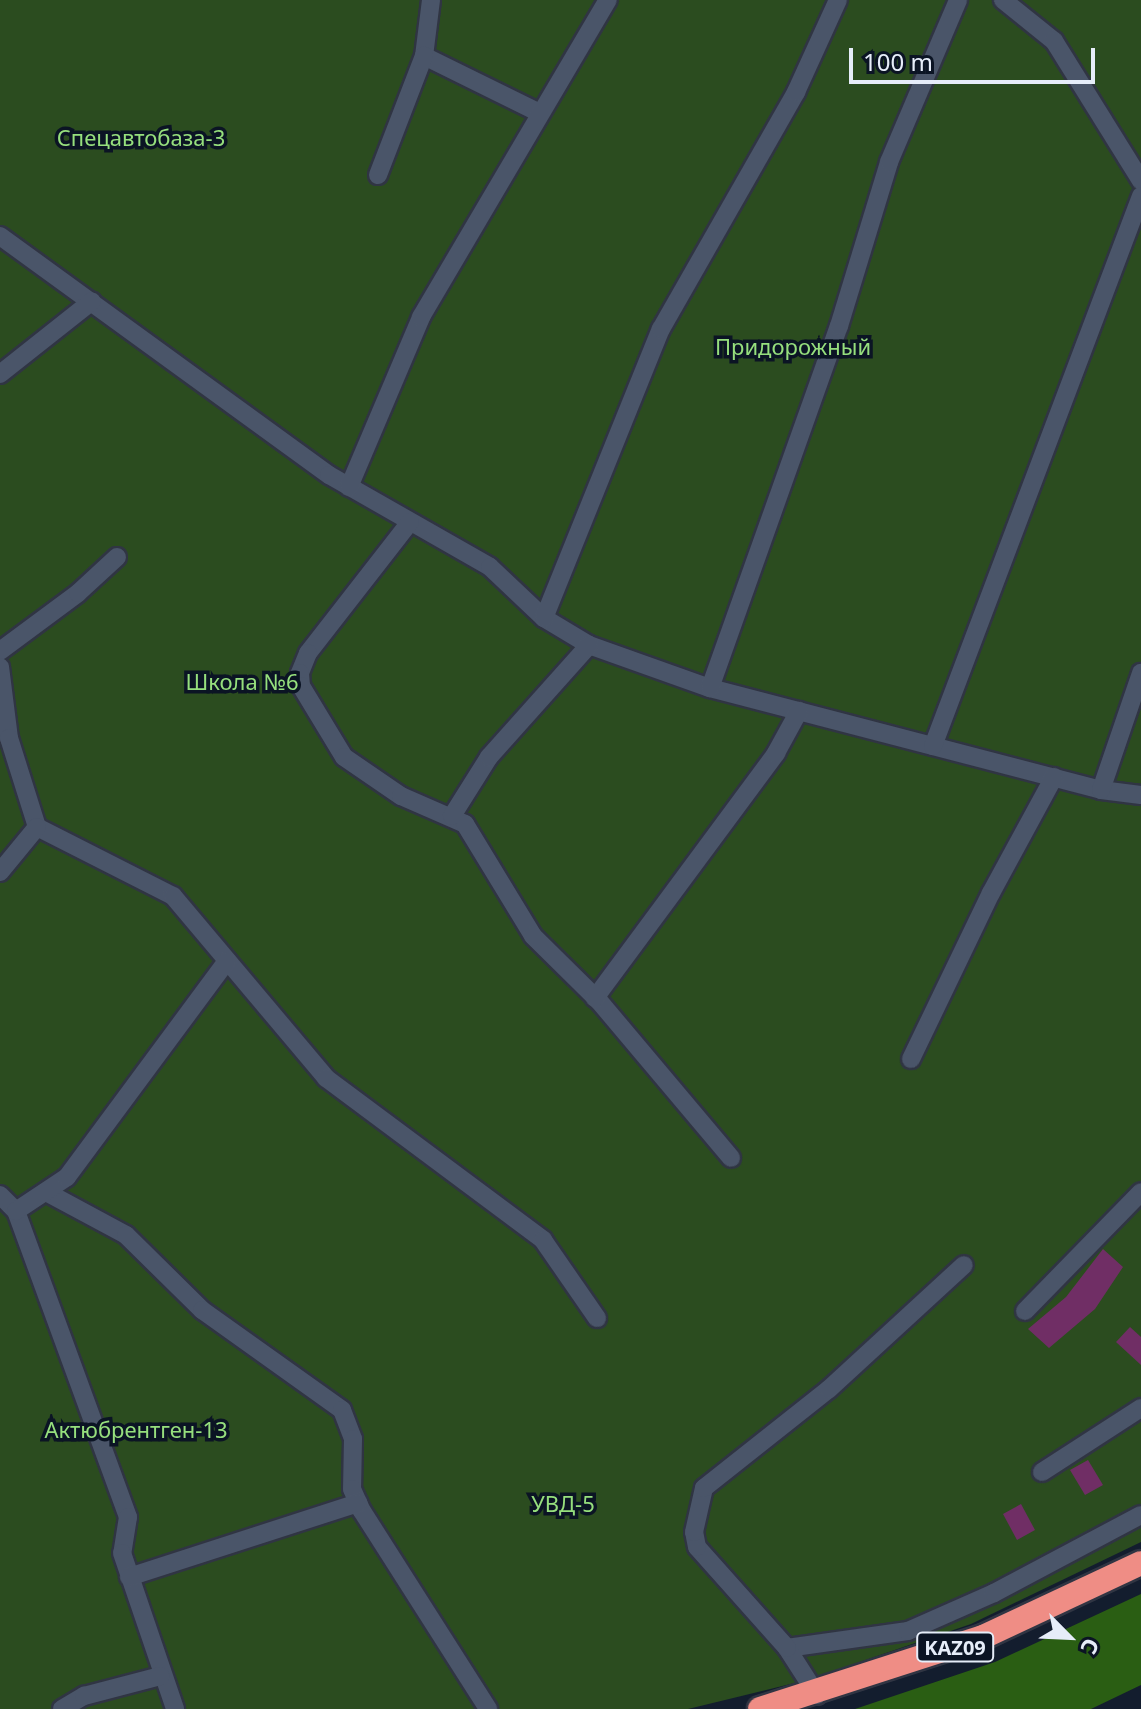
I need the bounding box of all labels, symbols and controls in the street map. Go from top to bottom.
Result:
scale bar [853,32,1099,82]
text: 100 m [863,45,933,78]
park label: Спецавтобаза-3 [57,125,225,151]
park label: Придорожный [715,334,871,360]
park label: Школа №6 [186,669,298,695]
park label: Актюбрентген-13 [44,1417,228,1443]
park label: УВД-5 [531,1491,595,1517]
north arrow [1029,1597,1109,1677]
road number: KAZ09 [915,1631,995,1663]
text: С [1074,1634,1108,1659]

